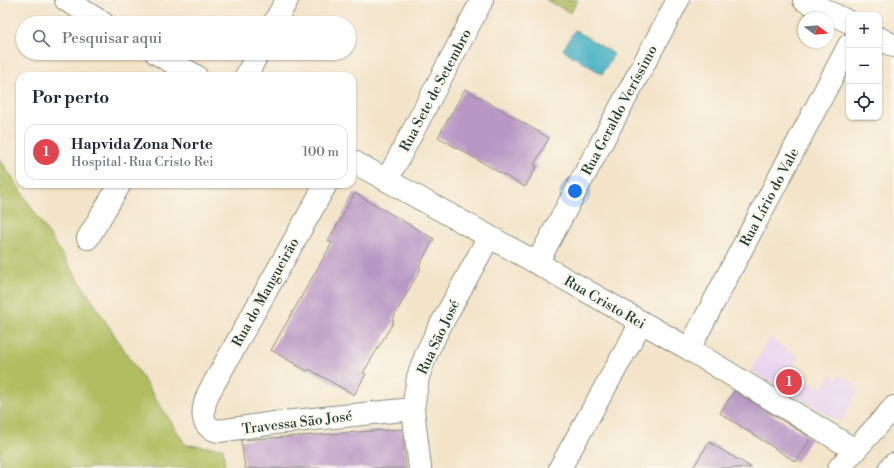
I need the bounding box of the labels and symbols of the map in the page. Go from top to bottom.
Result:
north arrow [798,12,834,48]
street label: Rua Sete de Setembro [396,26,476,155]
street label: Rua Geraldo Veríssimo [578,42,662,179]
street label: Rua Lírio do Vale [736,145,803,250]
your location [565,181,585,201]
street label: Rua do Mangueirão [228,235,303,350]
street label: Rua Cristo Rei [560,272,649,334]
street label: Rua São José [414,297,464,378]
pin: 1 [776,367,802,397]
street label: Travessa São José [241,407,353,439]

